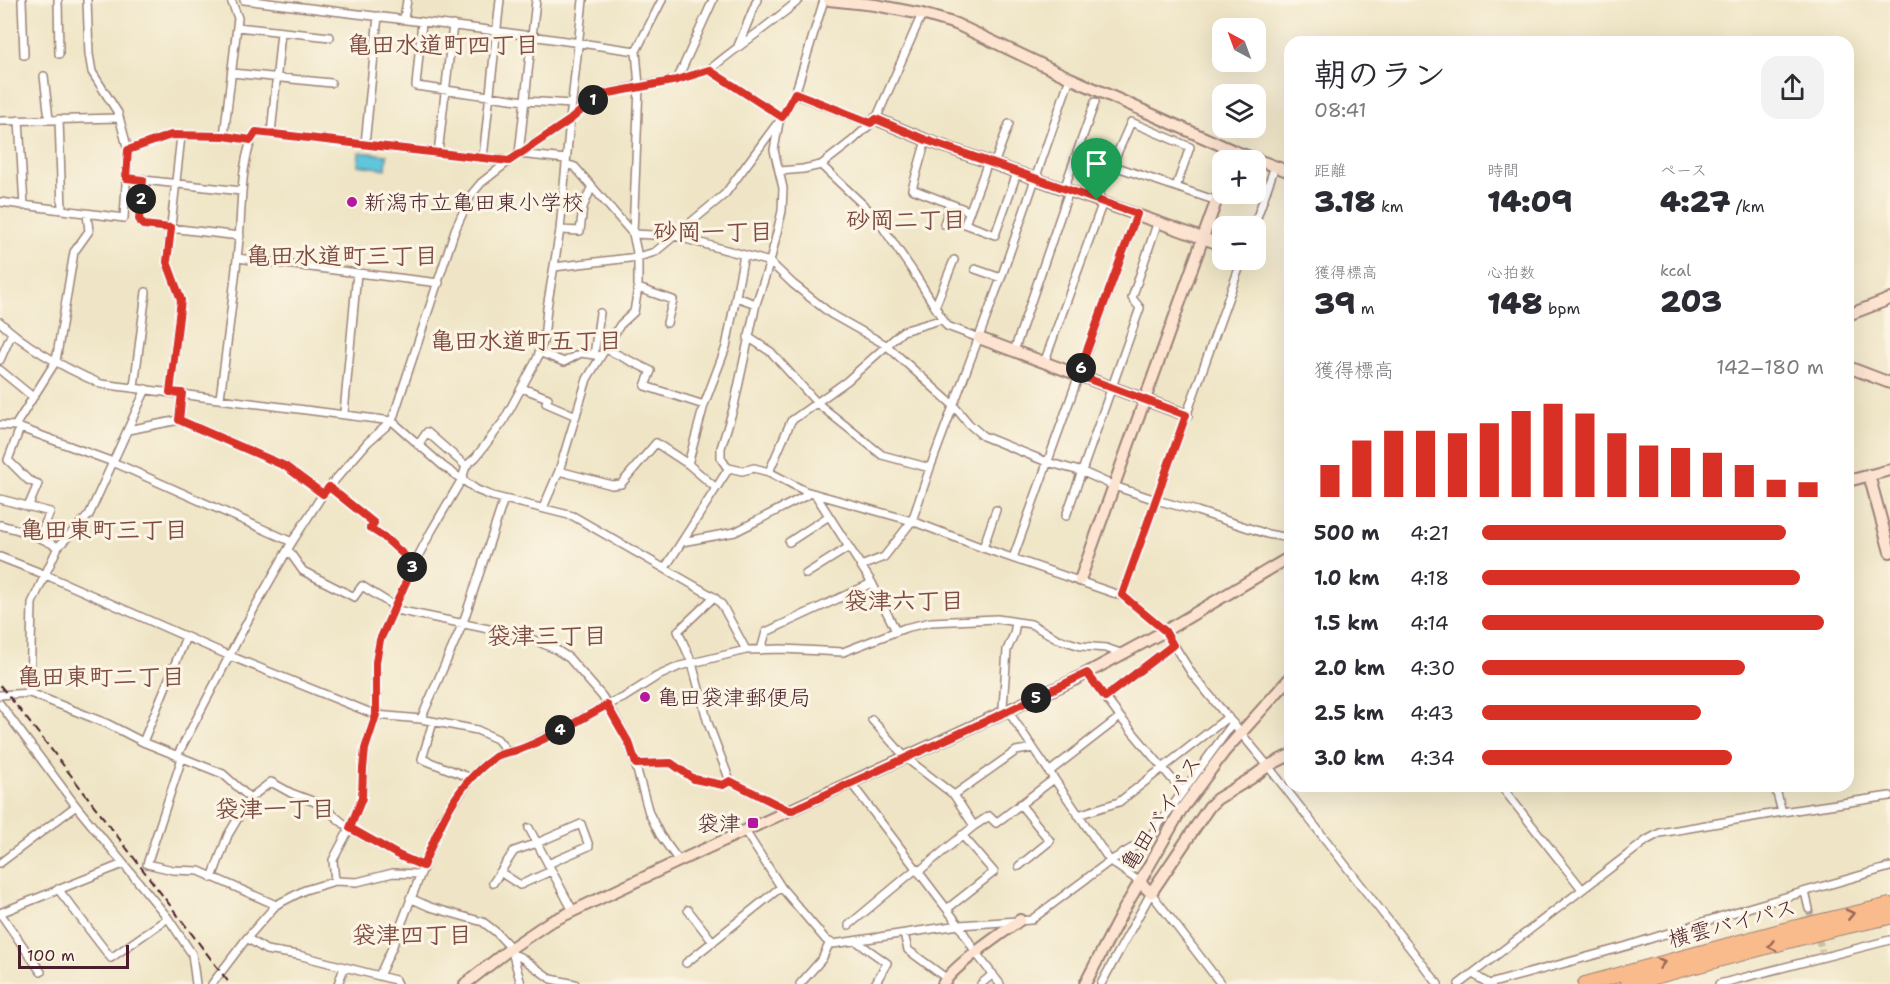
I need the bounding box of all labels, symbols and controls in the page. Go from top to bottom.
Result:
north arrow [1212,18,1266,72]
map controls [1212,18,1266,270]
district label: 亀田水道町四丁目 [347,29,539,61]
text: 朝のラン [1314,52,1446,97]
button: share [1761,56,1824,119]
button: layers [1212,84,1266,138]
pin: 1 [578,85,608,115]
text: 1 [589,89,597,110]
text: 08:41 [1314,97,1367,123]
pin [1071,138,1122,200]
icon: arrive [1080,147,1113,180]
button: + [1212,150,1266,204]
text: 距離 [1314,160,1346,181]
text: 時間 [1487,160,1519,181]
text: ペース [1660,160,1707,181]
text: 3.18 [1314,181,1376,222]
text: 14:09 [1487,181,1572,222]
text: 4:27 [1660,181,1730,222]
pin: 2 [126,184,156,214]
text: 2 [135,188,147,209]
place label: 新潟市立亀田東小学校 [364,188,584,217]
marker: 新潟市立亀田東小学校 [345,195,359,209]
text: km [1376,196,1404,217]
text: /km [1730,196,1764,217]
district label: 砂岡二丁目 [846,204,966,236]
district label: 砂岡一丁目 [653,216,773,248]
button: − [1212,216,1266,270]
district label: 亀田水道町三丁目 [246,240,438,272]
text: kcal [1660,260,1691,281]
text: 獲得標高 [1314,262,1378,283]
text: 心拍数 [1487,262,1535,283]
text: 203 [1660,281,1722,322]
text: 39 [1314,283,1355,324]
text: 148 [1487,283,1543,324]
text: m [1355,298,1375,319]
text: bpm [1543,298,1580,319]
district label: 亀田水道町五丁目 [430,325,622,357]
pin: 6 [1066,353,1096,383]
text: 142–180 m [1716,354,1824,380]
text: 6 [1075,357,1087,378]
text: 獲得標高 [1314,357,1394,383]
district label: 亀田東町三丁目 [20,514,188,546]
text: 500 m [1314,520,1380,546]
text: 4:21 [1410,520,1449,546]
pin: 3 [397,552,427,582]
text: 3 [406,556,418,577]
text: 1.0 km [1314,565,1379,591]
text: 4:18 [1410,565,1449,591]
district label: 袋津六丁目 [844,585,964,617]
text: 1.5 km [1314,610,1378,636]
text: 4:14 [1410,610,1449,636]
district label: 袋津三丁目 [487,620,607,652]
text: 2.0 km [1314,655,1385,681]
text: 4:30 [1410,655,1455,681]
district label: 亀田東町二丁目 [17,661,185,693]
place label: 亀田袋津郵便局 [657,683,811,712]
pin: 5 [1021,683,1051,713]
text: 5 [1031,687,1041,708]
marker: 亀田袋津郵便局 [638,690,652,704]
text: 2.5 km [1314,700,1384,726]
text: 4:43 [1410,700,1454,726]
pin: 4 [545,715,575,745]
text: 4 [554,719,566,740]
text: 3.0 km [1314,745,1385,771]
text: 4:34 [1410,745,1455,771]
street label: 亀田バイパス [1114,750,1208,876]
district label: 袋津一丁目 [215,793,335,825]
place label: 袋津 [697,809,741,838]
marker: 袋津 [746,816,760,830]
street label: 横雲バイパス [1665,892,1799,954]
one-way arrow [1845,908,1855,921]
district label: 袋津四丁目 [352,919,472,951]
one-way arrow [1767,938,1777,951]
scale bar [18,942,129,970]
text: 100 m [27,945,75,966]
one-way arrow [1656,958,1666,970]

